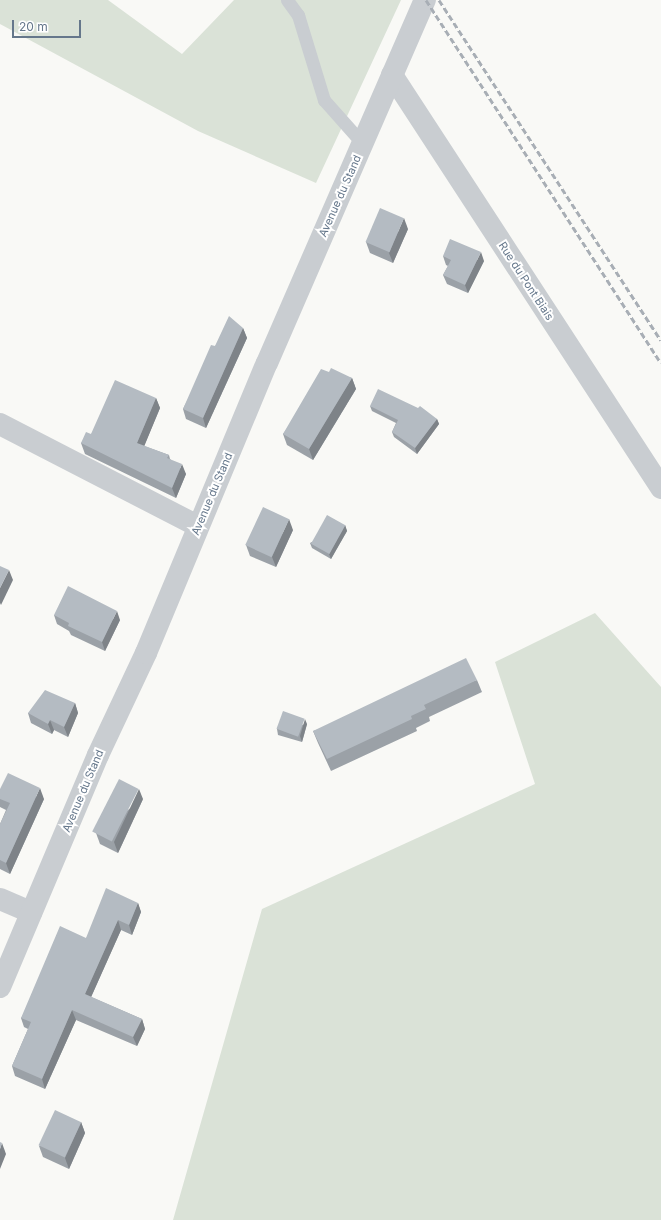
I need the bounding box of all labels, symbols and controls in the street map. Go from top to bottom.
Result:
scale bar [14,12,83,38]
text: 20 m [19,19,48,34]
street label: Avenue du Stand [316,153,364,239]
street label: Rue du Pont Biais [496,239,556,323]
street label: Avenue du Stand [189,451,235,537]
street label: Avenue du Stand [60,748,106,834]

